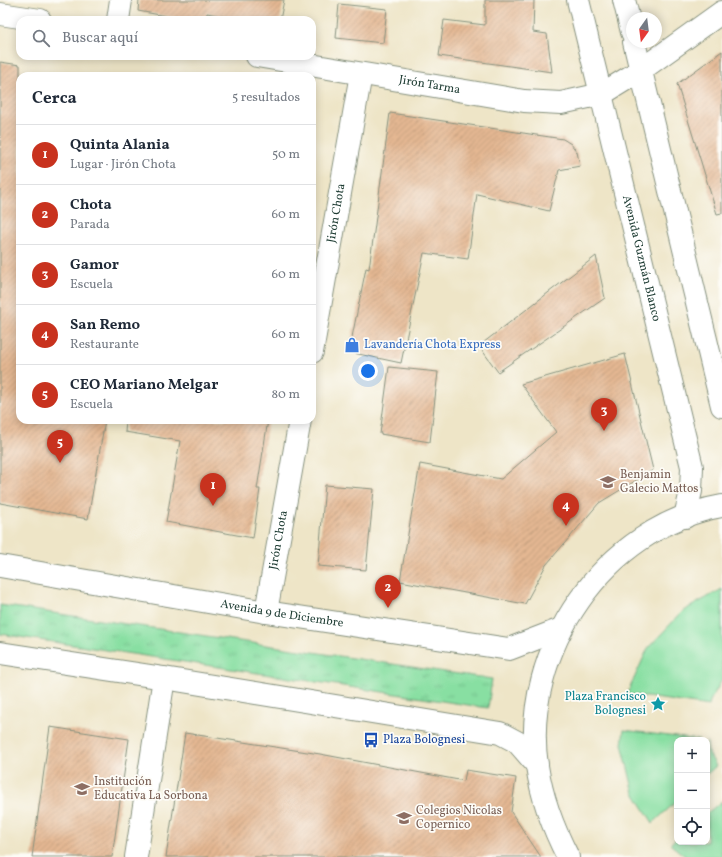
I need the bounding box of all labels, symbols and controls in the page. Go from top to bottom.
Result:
north arrow [626,12,662,48]
search box [16,16,316,60]
icon: search [30,27,52,49]
text: Buscar aquí [62,28,138,49]
street label: Jirón Tarma [398,72,462,98]
text: Cerca [32,87,77,110]
text: 5 resultados [232,89,300,107]
text: Quinta Alania [70,135,170,156]
text: 1 [42,146,48,164]
text: 50 m [272,146,300,164]
text: Lugar · Jirón Chota [70,156,176,174]
street label: Jirón Chota [323,182,350,244]
street label: Avenida Guzmán Blanco [618,194,664,323]
text: Chota [70,195,112,216]
text: 2 [42,206,48,224]
text: 60 m [272,206,300,224]
text: Parada [70,216,110,234]
text: Gamor [70,255,119,276]
text: 3 [42,266,48,284]
text: 60 m [272,266,300,284]
text: Escuela [70,276,113,294]
text: San Remo [70,315,140,336]
text: 4 [41,326,49,344]
text: 60 m [272,326,300,344]
text: Restaurante [70,336,139,354]
shop icon: Lavandería Chota Express [343,336,361,354]
place label: Lavandería Chota Express [364,337,501,353]
your location [358,361,378,381]
text: CEO Mariano Melgar [70,375,218,396]
text: 5 [42,386,48,404]
text: 80 m [271,386,300,404]
text: Escuela [70,396,113,414]
pin: 3 [591,398,617,431]
pin: 5 [47,430,73,463]
place label: Benjamin Galecio Mattos [620,467,698,497]
pin: 1 [200,473,226,506]
school or university icon: Benjamin Galecio Mattos [599,473,617,491]
pin: 4 [553,493,579,526]
street label: Jirón Chota [266,509,292,571]
pin: 2 [375,575,401,608]
street label: Avenida 9 de Diciembre [219,596,345,632]
place label: Plaza Francisco Bolognesi [565,689,646,719]
place icon: Plaza Francisco Bolognesi [649,695,667,713]
bus stop icon: Plaza Bolognesi [362,731,380,749]
place label: Plaza Bolognesi [383,732,466,748]
map controls [674,737,710,845]
button: + [674,737,710,773]
button: − [674,773,710,809]
place label: Institución Educativa La Sorbona [94,774,208,804]
school or university icon: Institución Educativa La Sorbona [73,780,91,798]
place label: Colegios Nicolas Copernico [416,803,502,833]
school or university icon: Colegios Nicolas Copernico [395,809,413,827]
button: locate [674,809,710,845]

